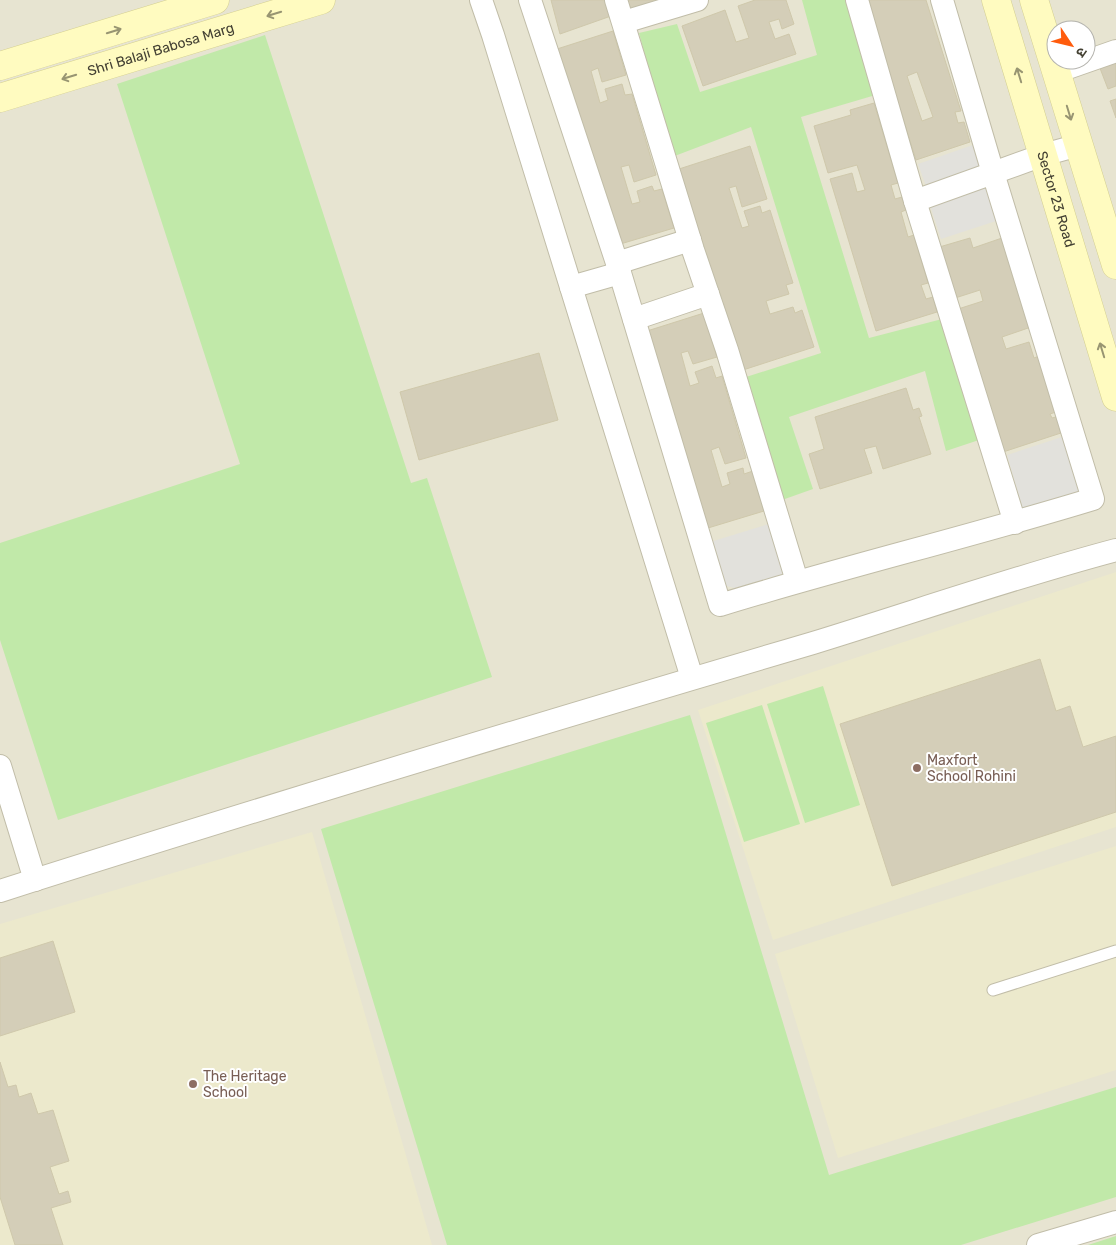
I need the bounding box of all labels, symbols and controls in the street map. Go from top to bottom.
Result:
one-way arrow [267,10,283,19]
street label: Shri Balaji Babosa Marg [85,19,236,79]
north arrow [1046,20,1096,70]
one-way arrow [105,26,121,36]
text: उ [1071,44,1091,61]
one-way arrow [1014,67,1023,83]
one-way arrow [62,73,77,82]
one-way arrow [1065,105,1074,121]
street label: Sector 23 Road [1034,149,1079,249]
one-way arrow [1097,343,1106,358]
place label: Maxfort School Rohini [927,752,1016,785]
marker: Maxfort School Rohini [911,762,923,774]
place label: The Heritage School [203,1068,287,1101]
marker: The Heritage School [187,1078,199,1090]

